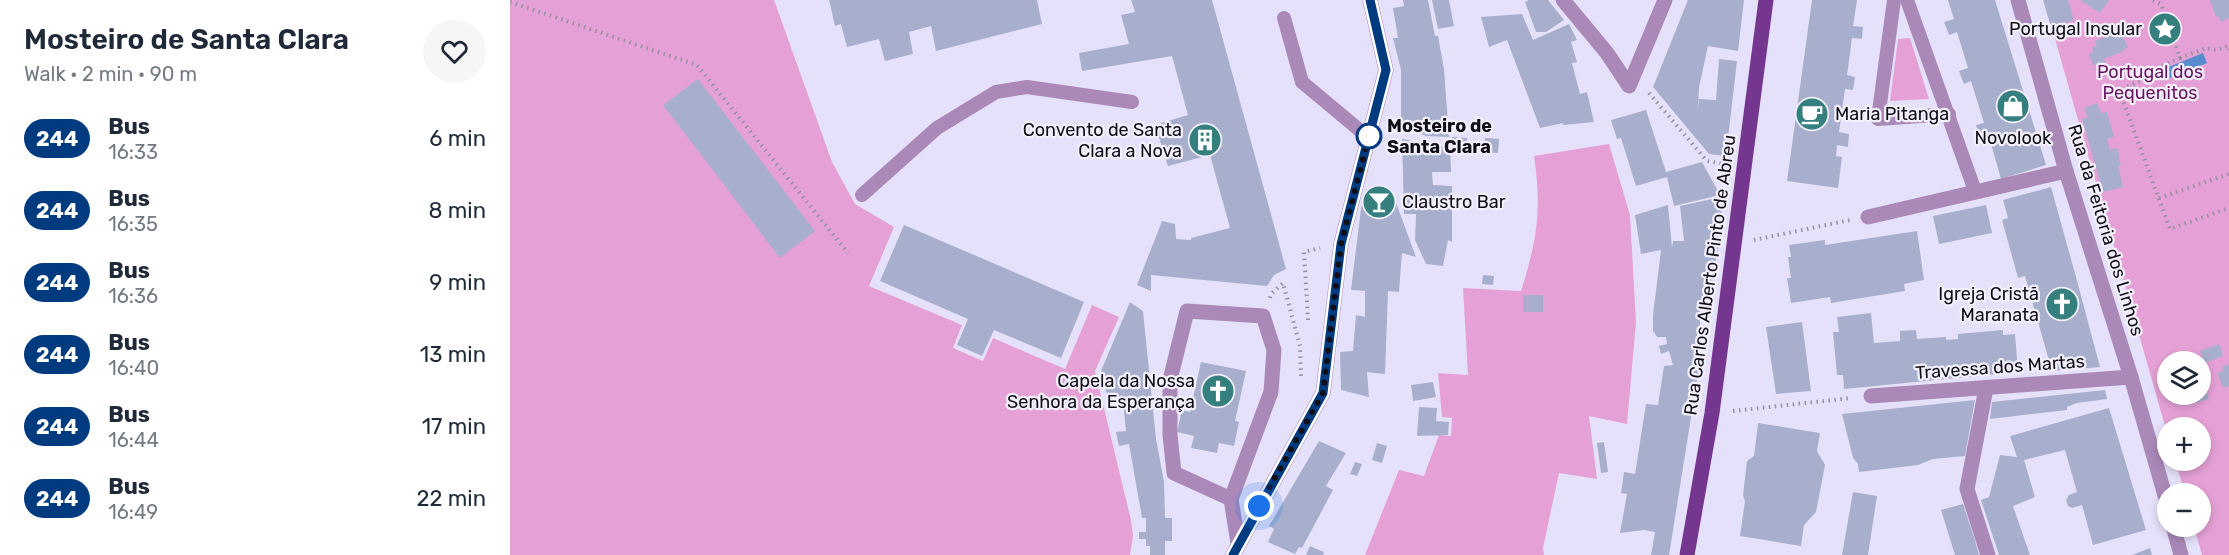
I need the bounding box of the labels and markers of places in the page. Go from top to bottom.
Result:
place icon: Portugal Insular [2147,11,2183,47]
place label: Portugal Insular [2009,18,2142,40]
shop icon: Novolook [1995,88,2031,124]
cafe icon: Maria Pitanga [1794,96,1830,132]
place label: Maria Pitanga [1835,103,1949,125]
place label: Mosteiro de Santa Clara [1387,115,1492,158]
place label: Convento de Santa Clara a Nova [1023,119,1182,162]
building icon: Convento de Santa Clara a Nova [1187,122,1223,158]
marker: Mosteiro de Santa Clara [1356,123,1382,149]
place label: Novolook [1975,127,2052,149]
bar icon: Claustro Bar [1361,184,1397,220]
place label: Claustro Bar [1402,191,1506,213]
place label: Igreja Cristã Maranata [1938,283,2039,326]
church icon: Igreja Cristã Maranata [2044,286,2080,322]
place label: Capela da Nossa Senhora da Esperança [1007,370,1195,413]
church icon: Capela da Nossa Senhora da Esperança [1200,373,1236,409]

